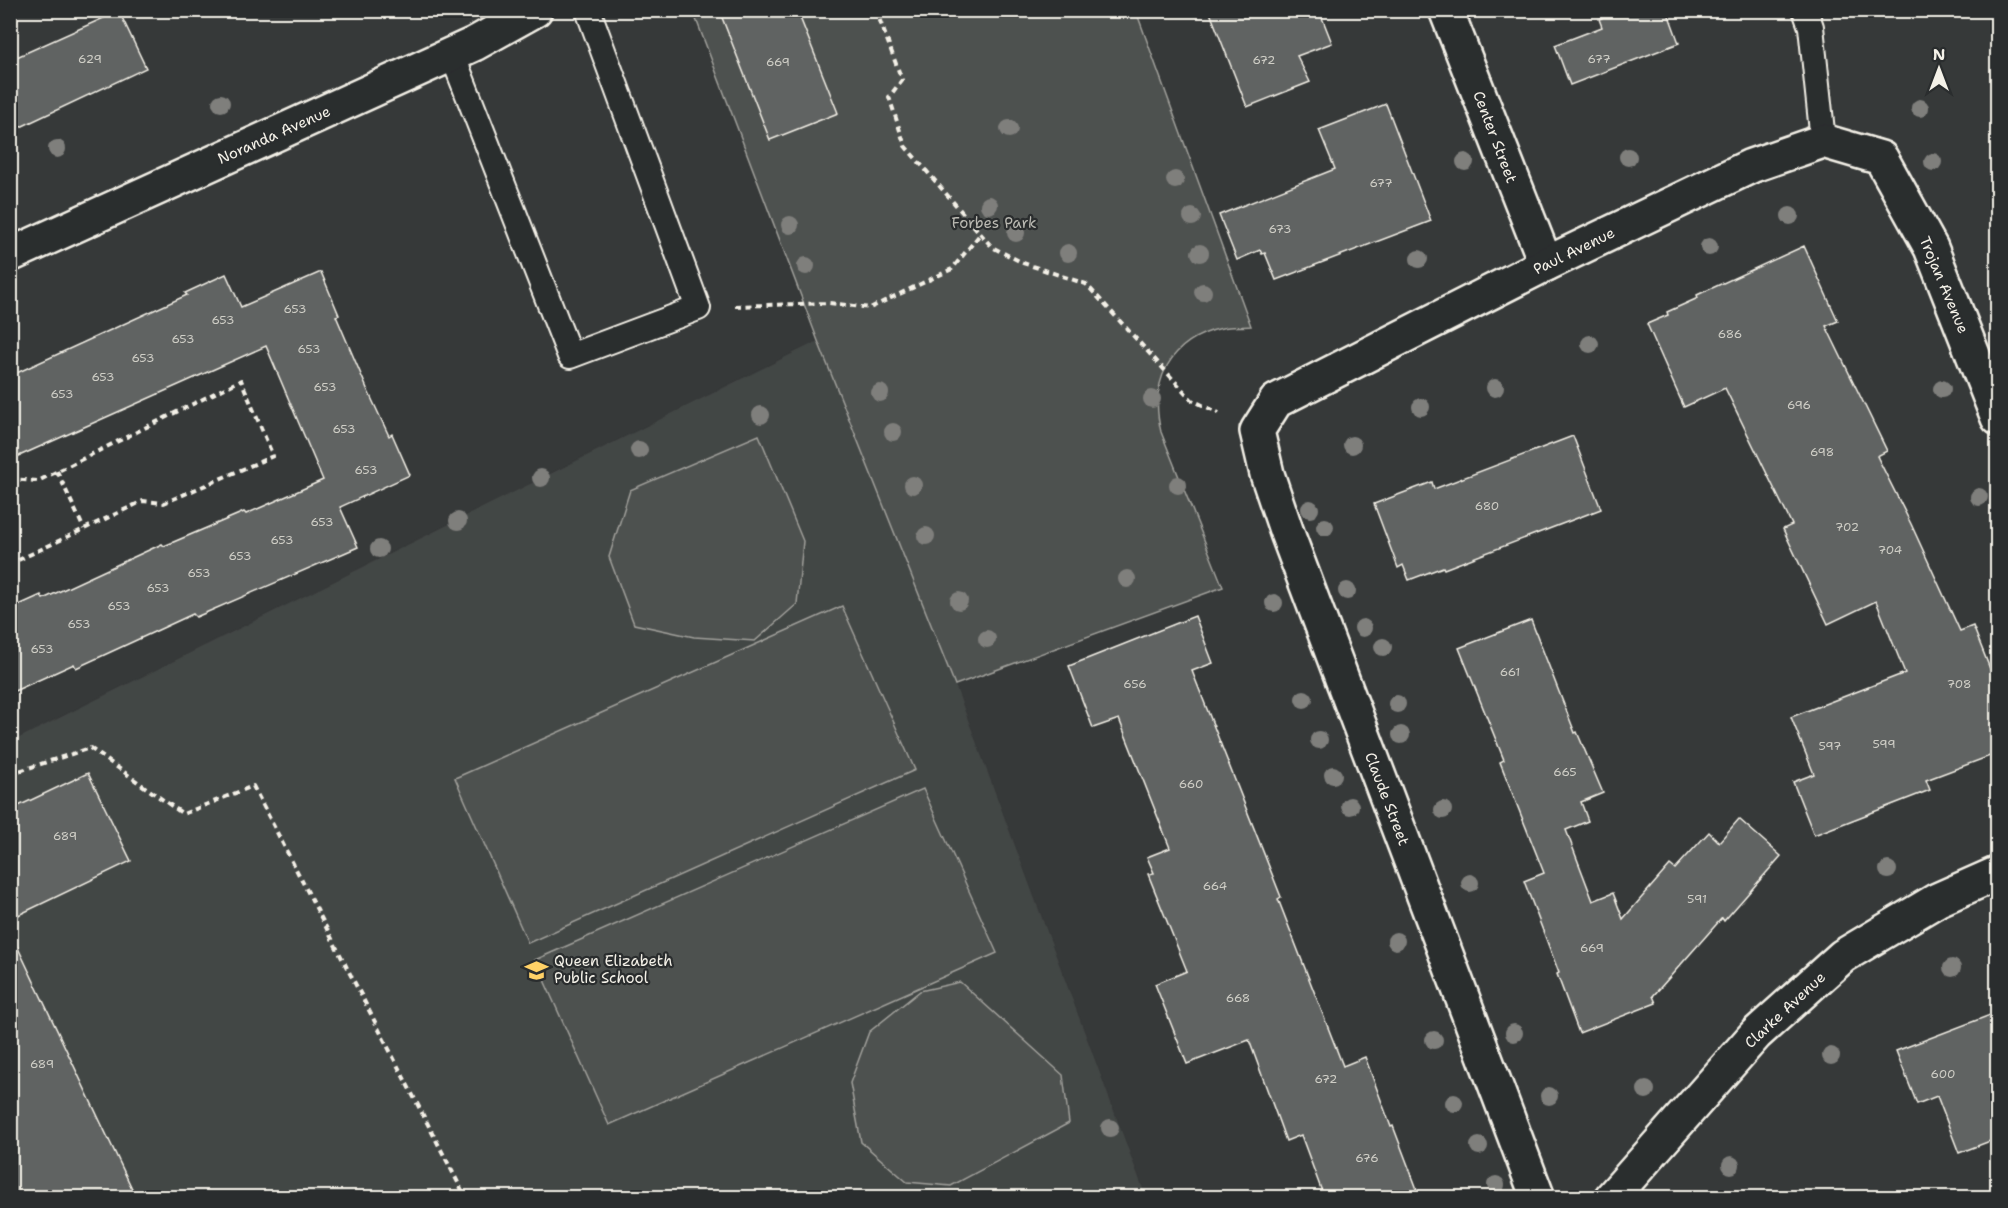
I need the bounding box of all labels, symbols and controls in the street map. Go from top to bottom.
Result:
north arrow [1909,39,1969,99]
text: N [1933,44,1945,65]
house number: 629 [78,51,102,67]
house number: 677 [1587,51,1611,67]
house number: 672 [1253,52,1275,68]
house number: 669 [766,54,790,70]
street label: Center Street [1468,88,1522,186]
street label: Noranda Avenue [214,101,334,169]
house number: 677 [1369,175,1393,191]
park label: Forbes Park [951,213,1037,233]
house number: 673 [1269,221,1292,237]
street label: Paul Avenue [1530,223,1618,279]
street label: Trojan Avenue [1915,233,1973,337]
house number: 653 [283,301,307,317]
house number: 653 [211,312,235,328]
house number: 686 [1718,326,1742,342]
house number: 653 [171,331,195,347]
house number: 653 [297,341,321,357]
house number: 653 [131,350,155,366]
house number: 653 [91,369,115,385]
house number: 653 [313,379,337,395]
house number: 653 [50,386,74,402]
house number: 696 [1787,397,1811,413]
house number: 653 [332,421,356,437]
house number: 698 [1810,444,1834,460]
house number: 653 [354,462,378,478]
house number: 680 [1475,498,1499,514]
house number: 653 [310,514,334,530]
house number: 702 [1835,519,1859,535]
house number: 653 [270,532,294,548]
house number: 704 [1878,542,1902,558]
house number: 653 [228,548,252,564]
house number: 653 [187,565,211,581]
house number: 653 [146,580,170,596]
house number: 653 [107,598,131,614]
house number: 653 [67,616,91,632]
house number: 653 [30,641,54,657]
house number: 661 [1500,664,1520,680]
house number: 656 [1123,676,1147,692]
house number: 708 [1947,676,1971,692]
house number: 599 [1872,736,1896,752]
house number: 597 [1819,738,1841,754]
street label: Claude Street [1360,749,1414,849]
house number: 665 [1553,764,1577,780]
house number: 660 [1179,776,1203,792]
house number: 689 [53,828,77,844]
house number: 664 [1203,878,1227,894]
house number: 591 [1687,891,1707,907]
house number: 669 [1580,940,1604,956]
place label: Queen Elizabeth Public School [554,951,673,988]
school or university icon: Queen Elizabeth Public School [523,957,549,983]
street label: Clarke Avenue [1740,967,1830,1053]
house number: 668 [1226,990,1250,1006]
house number: 689 [30,1056,54,1072]
house number: 600 [1931,1066,1955,1082]
house number: 672 [1315,1071,1337,1087]
house number: 676 [1355,1150,1379,1166]

